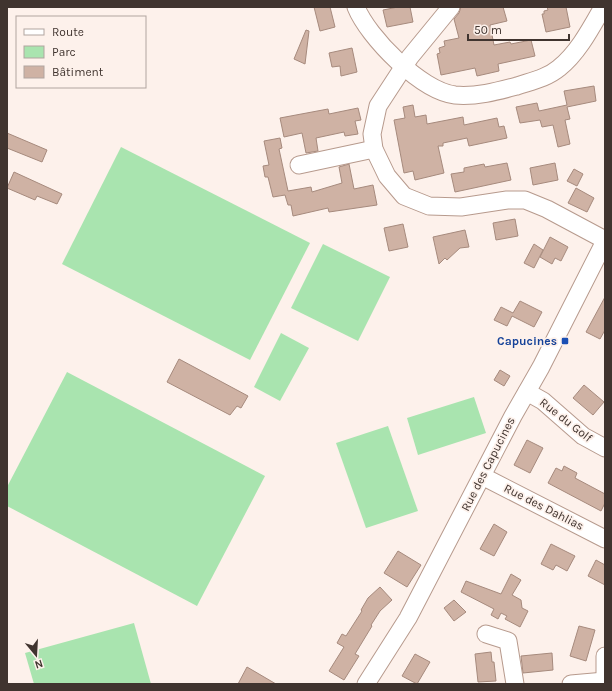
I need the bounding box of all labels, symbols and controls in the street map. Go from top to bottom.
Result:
legend [16,16,146,88]
scale bar [468,16,569,42]
text: 50 m [474,23,502,37]
text: Route [52,25,84,39]
text: Parc [52,45,76,59]
text: Bâtiment [52,65,104,79]
place label: Capucines [497,334,557,348]
marker: Capucines [560,336,570,346]
street label: Rue du Golf [537,395,596,445]
street label: Rue des Capucines [458,415,518,513]
street label: Rue des Dahlias [502,481,586,533]
north arrow [16,635,56,675]
text: N [33,657,45,671]

